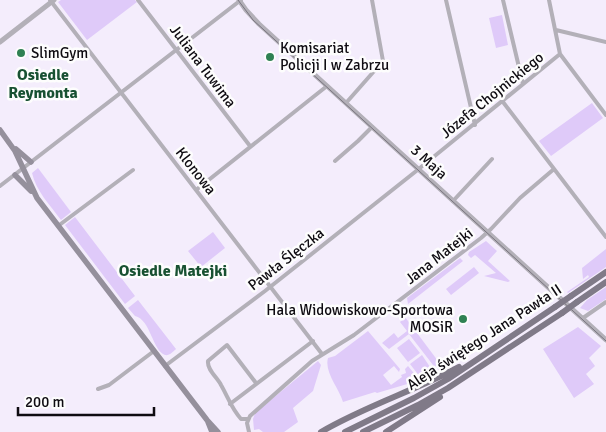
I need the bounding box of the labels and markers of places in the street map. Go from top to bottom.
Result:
place label: Komisariat Policji I w Zabrzu [280,39,389,74]
place label: SlimGym [31,44,88,62]
marker: SlimGym [15,47,27,59]
marker: Komisariat Policji I w Zabrzu [264,51,276,63]
place label: Hala Widowiskowo-Sportowa MOSiR [266,301,453,336]
marker: Hala Widowiskowo-Sportowa MOSiR [457,313,469,325]

